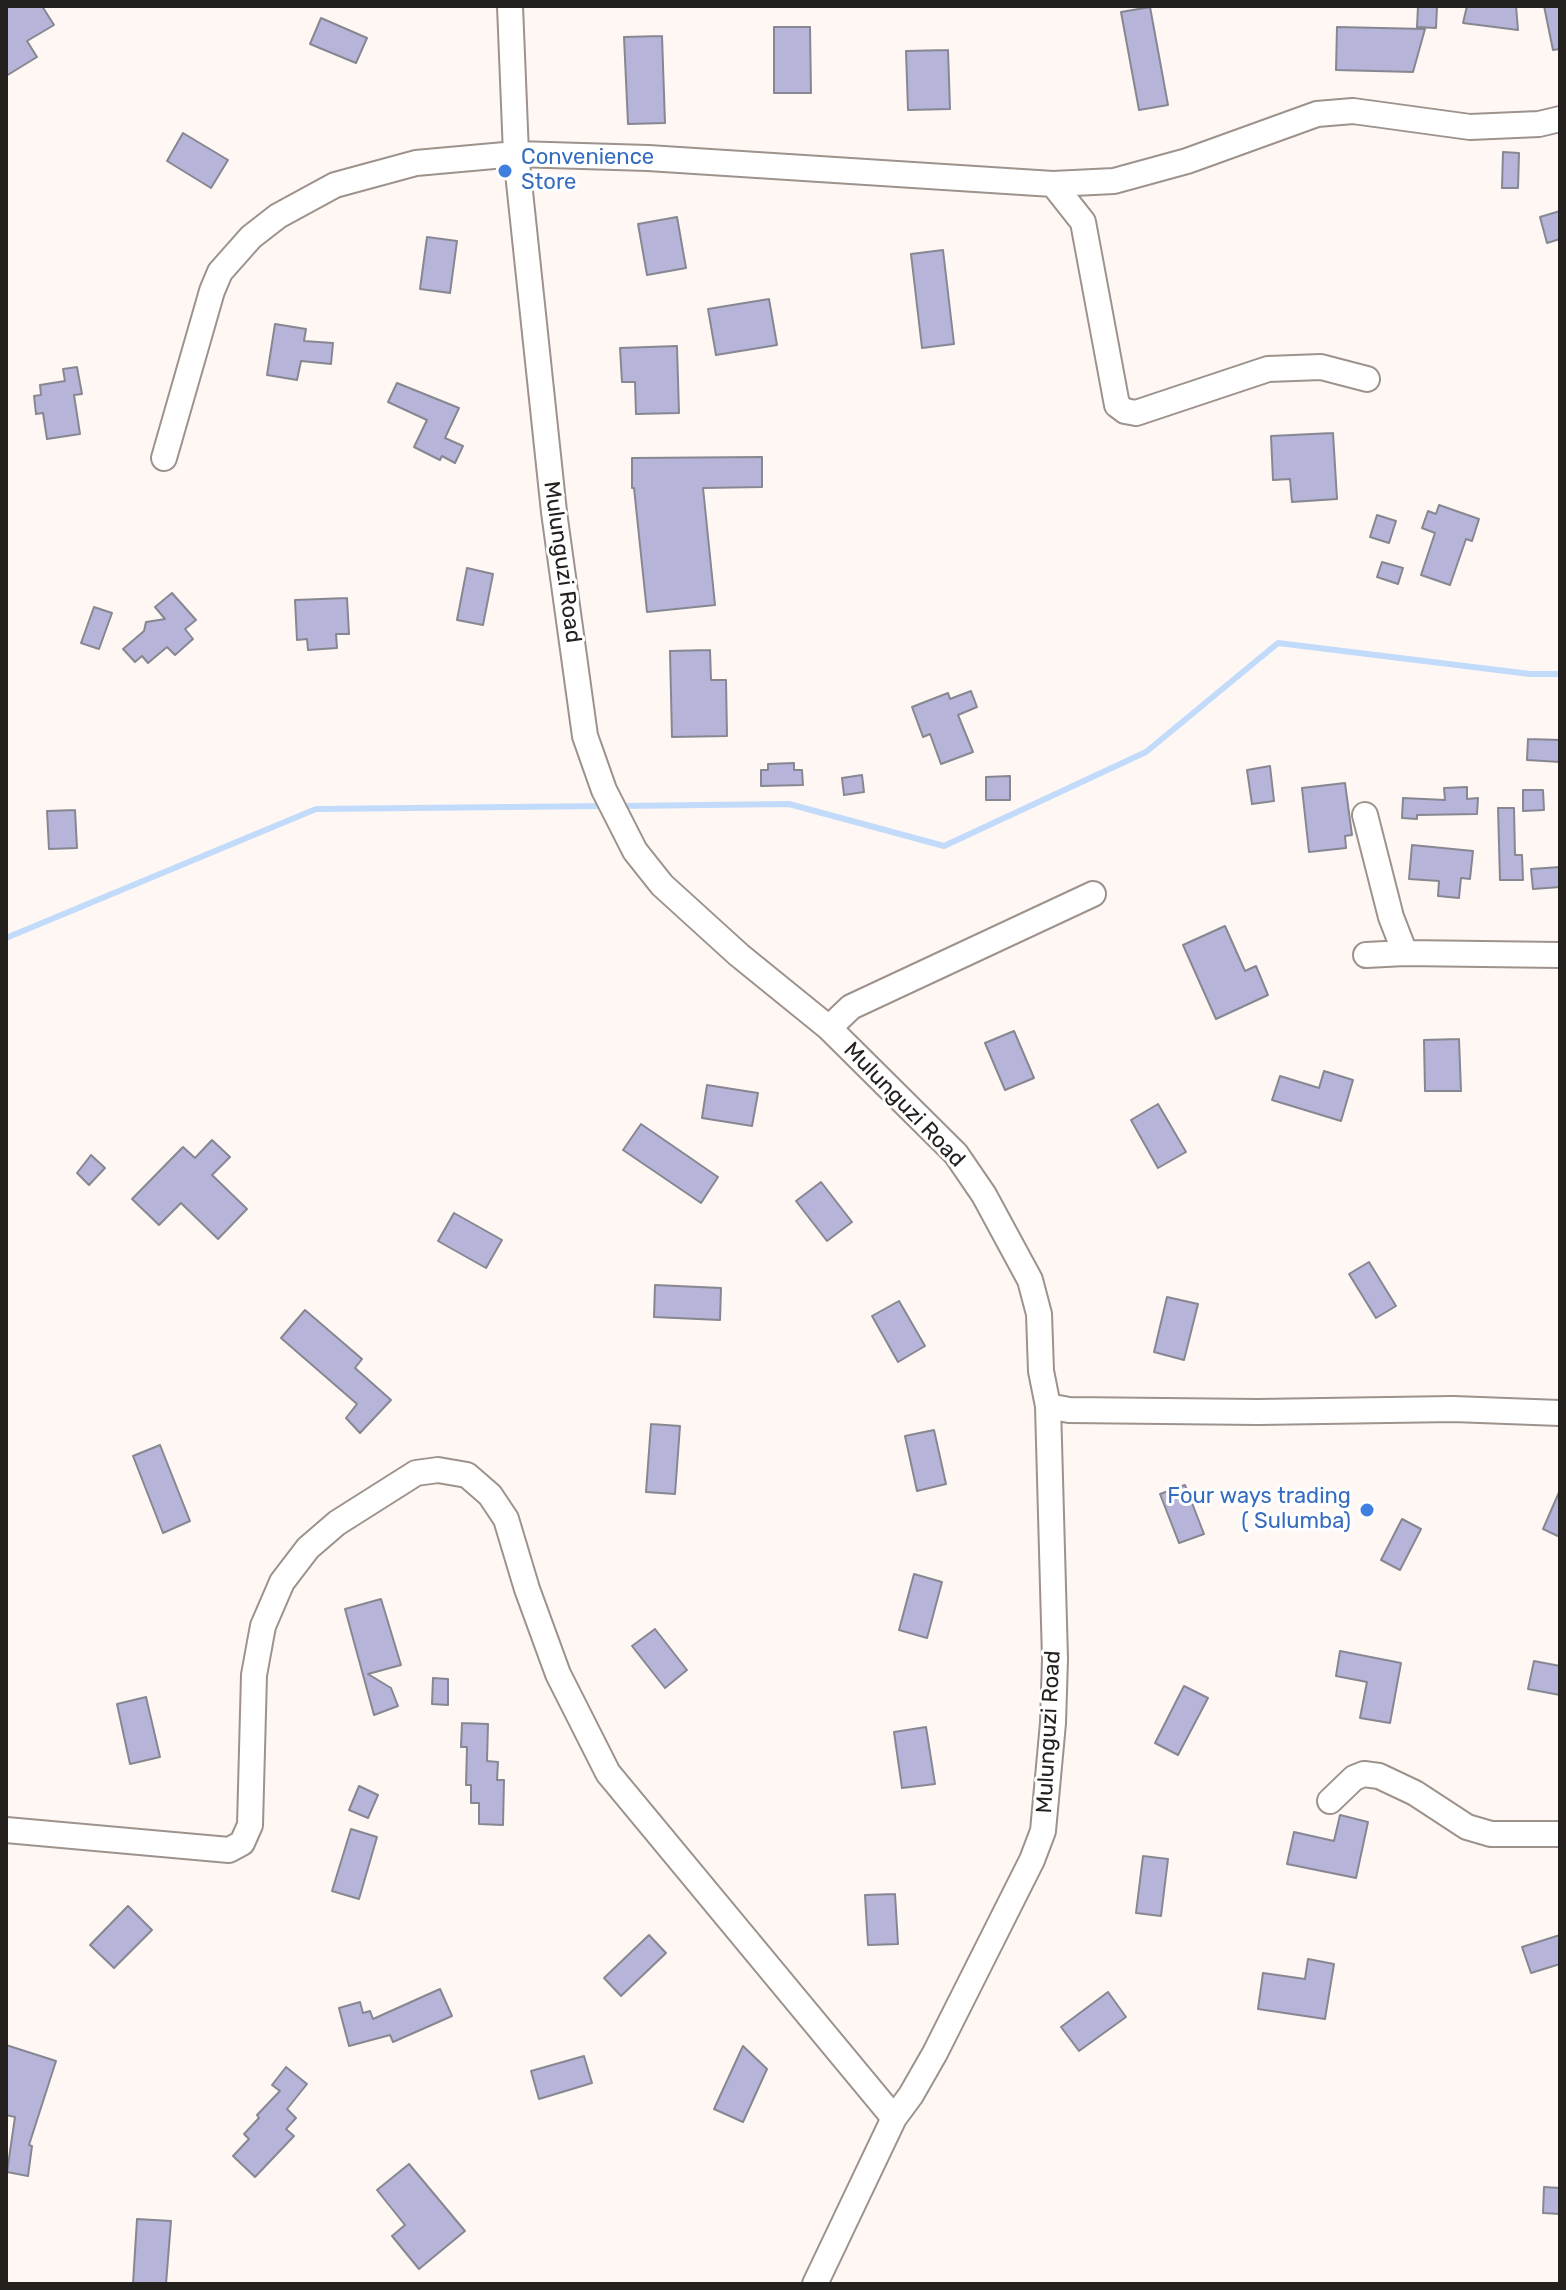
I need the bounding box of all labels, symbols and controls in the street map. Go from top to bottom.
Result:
place label: Convenience Store [521,145,654,196]
marker: Convenience Store [496,162,514,180]
street label: Mulunguzi Road [538,479,586,645]
street label: Mulunguzi Road [838,1037,970,1173]
place label: Four ways trading ( Sulumba) [1167,1484,1351,1536]
marker: Four ways trading ( Sulumba) [1358,1501,1376,1519]
street label: Mulunguzi Road [1032,1650,1066,1814]

